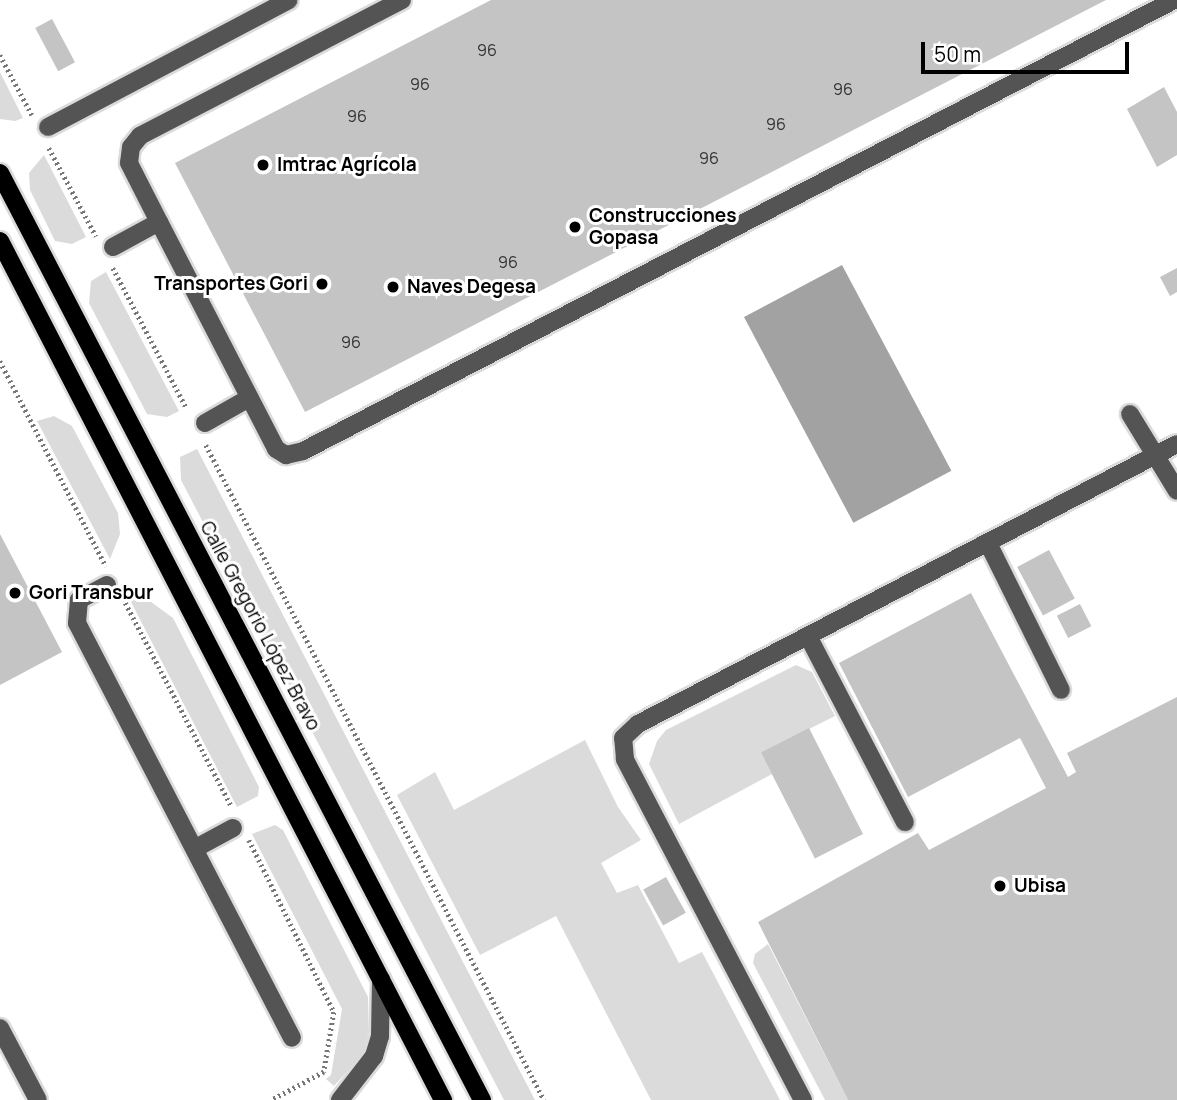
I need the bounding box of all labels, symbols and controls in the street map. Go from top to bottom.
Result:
scale bar [925,28,1133,72]
house number: 96 [477,40,497,60]
text: 50 m [934,40,981,68]
house number: 96 [410,74,430,94]
house number: 96 [833,79,853,99]
house number: 96 [347,106,367,126]
house number: 96 [766,114,786,134]
house number: 96 [699,148,719,168]
place label: Imtrac Agrícola [277,154,417,176]
marker: Imtrac Agrícola [255,157,271,173]
place label: Construcciones Gopasa [589,205,736,249]
marker: Construcciones Gopasa [567,219,583,235]
house number: 96 [498,252,518,272]
place label: Transportes Gori [154,273,308,295]
marker: Transportes Gori [314,276,330,292]
place label: Naves Degesa [407,276,536,298]
marker: Naves Degesa [385,279,401,295]
house number: 96 [341,332,361,352]
street label: Calle Gregorio López Bravo [195,517,325,735]
place label: Gori Transbur [29,582,154,604]
marker: Gori Transbur [7,585,23,601]
place label: Ubisa [1014,875,1066,897]
marker: Ubisa [992,878,1008,894]

